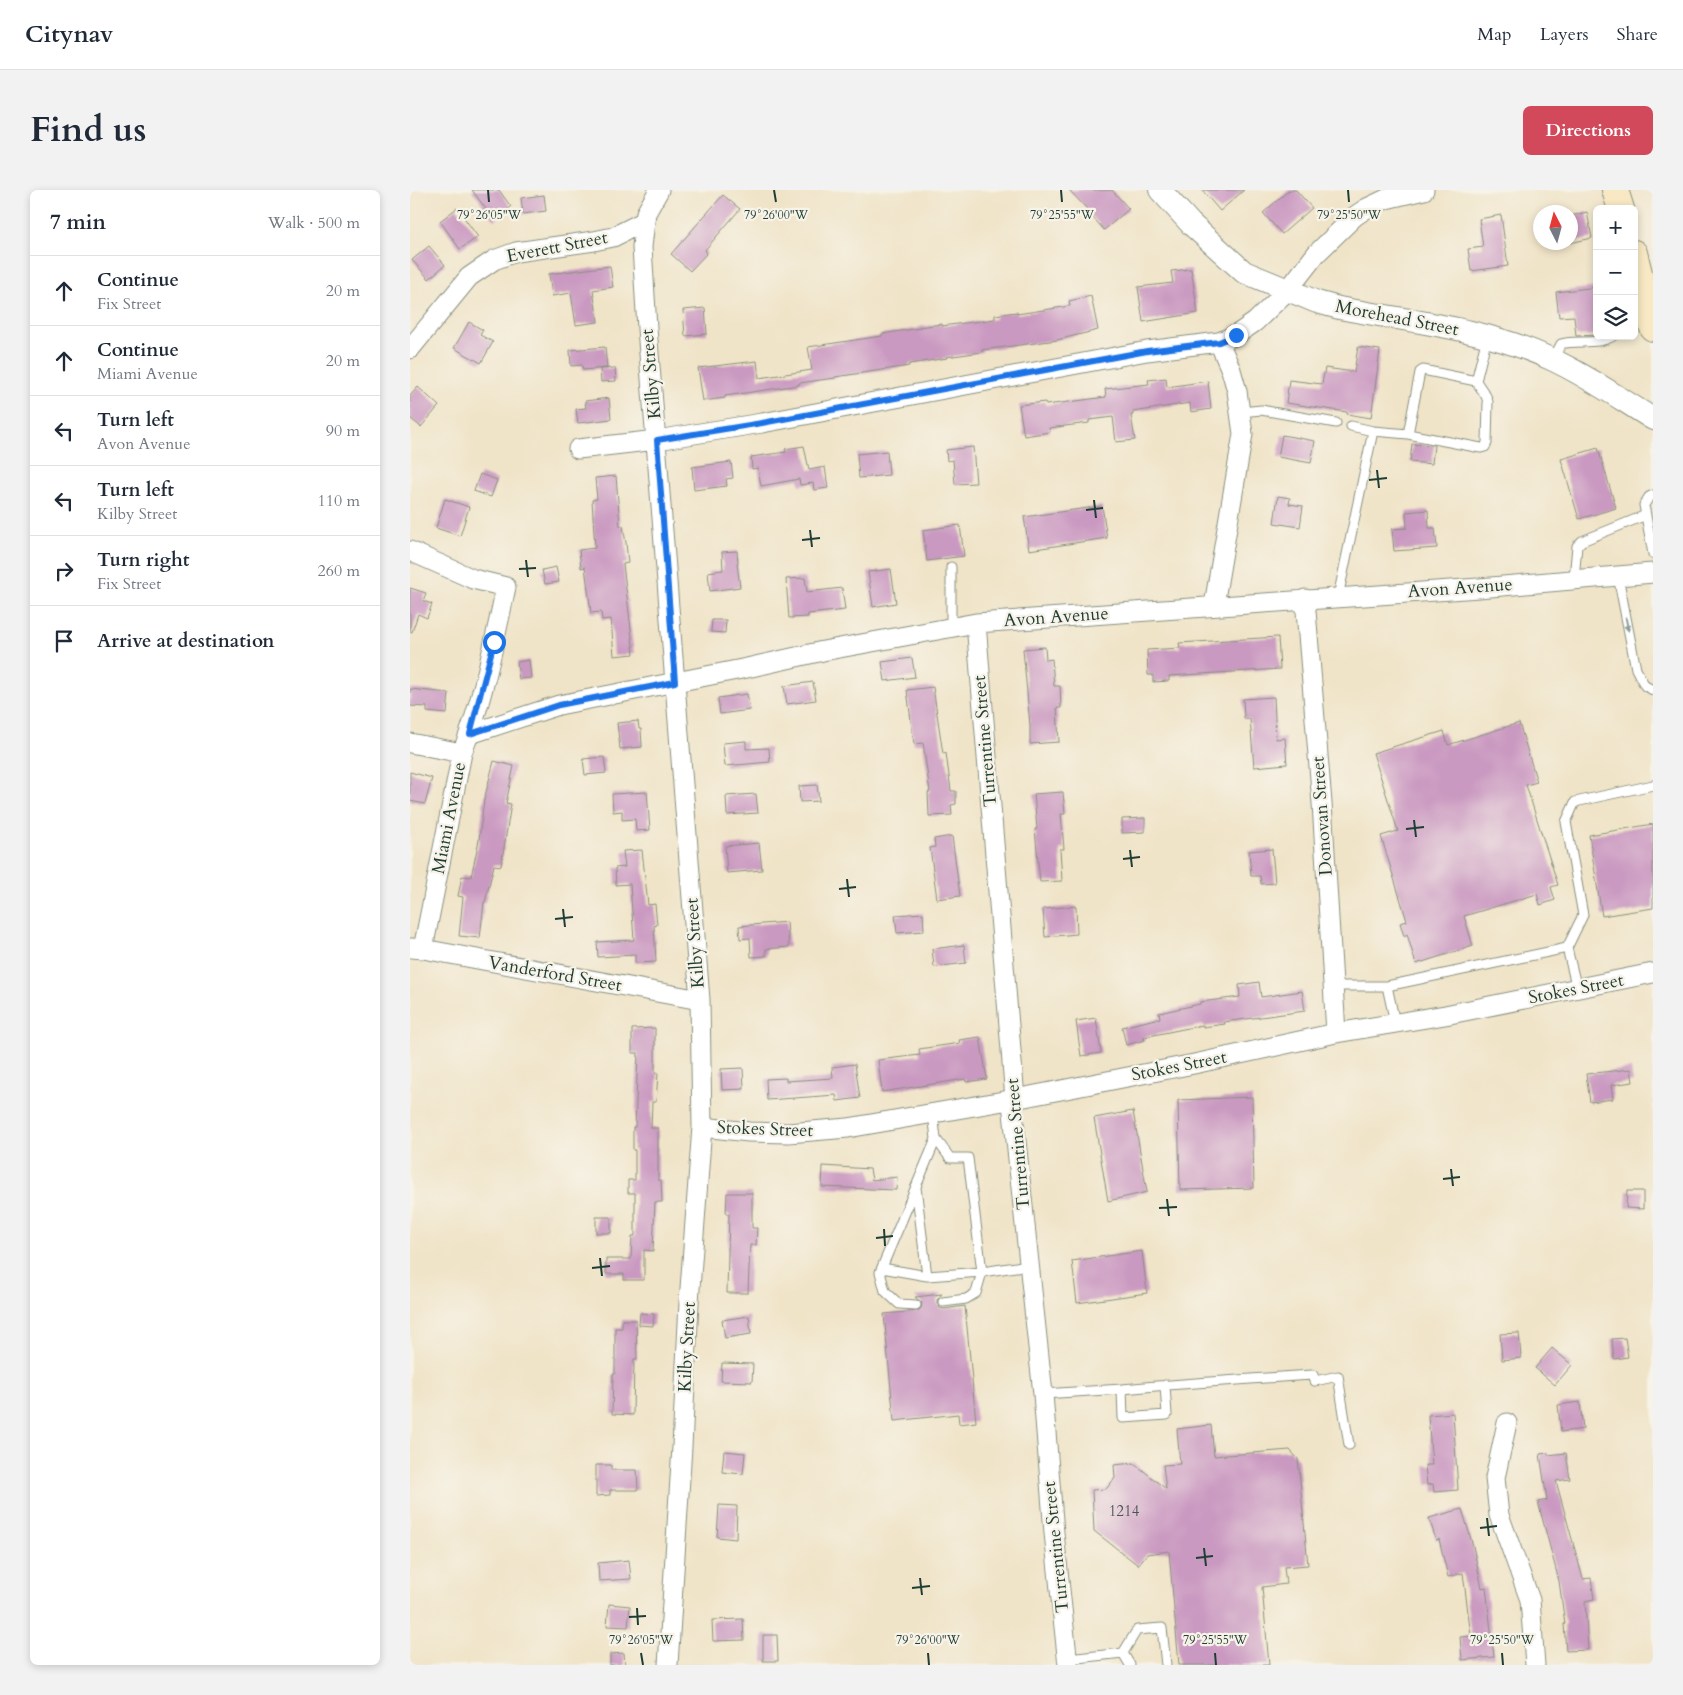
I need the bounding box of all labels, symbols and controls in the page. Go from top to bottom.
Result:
text: Citynav [25,18,113,51]
text: Map [1477,22,1512,47]
text: Layers [1540,22,1589,47]
text: Share [1617,22,1658,47]
text: Find us [30,106,146,154]
button: Directions [1523,106,1653,155]
north arrow [1533,205,1578,250]
map controls [1593,205,1638,340]
button: + [1593,205,1638,250]
text: 79°26'05"W [457,207,522,223]
text: 79°26'00"W [744,207,809,223]
text: 79°25'55"W [1030,207,1095,223]
text: 79°25'50"W [1317,207,1382,223]
text: 7 min [50,208,106,237]
text: Walk · 500 m [268,212,360,234]
street label: Everett Street [504,225,610,269]
button: − [1593,250,1638,295]
text: Continue [97,267,179,293]
icon: ahead [50,277,78,305]
text: 20 m [326,280,360,302]
text: Fix Street [97,293,161,315]
street label: Morehead Street [1333,294,1461,342]
button: layers [1593,295,1638,340]
route end [1225,324,1248,347]
street label: Kilby Street [635,328,667,420]
text: Continue [97,337,179,363]
icon: ahead [50,347,78,375]
text: 20 m [326,350,360,372]
text: Miami Avenue [97,363,198,385]
text: Turn left [97,407,174,433]
icon: left [50,417,78,445]
text: 90 m [326,420,360,442]
text: Avon Avenue [97,433,190,455]
text: Turn left [97,477,174,503]
icon: left [50,487,78,515]
text: 110 m [318,490,360,512]
text: Kilby Street [97,503,177,525]
text: Turn right [97,547,189,573]
icon: right [50,557,78,585]
text: 260 m [318,560,360,582]
street label: Avon Avenue [1407,572,1513,604]
text: Fix Street [97,573,161,595]
street label: Avon Avenue [1003,601,1109,633]
one-way arrow [1623,616,1631,631]
icon: arrive [50,627,78,655]
text: Arrive at destination [97,628,274,654]
route start [483,631,506,654]
street label: Turrentine Street [967,674,1003,808]
street label: Donovan Street [1305,755,1339,877]
street label: Miami Avenue [426,760,472,876]
street label: Kilby Street [679,897,711,989]
street label: Vanderford Street [486,950,624,998]
street label: Stokes Street [1526,967,1626,1010]
street label: Stokes Street [1129,1044,1229,1087]
street label: Turrentine Street [1000,1077,1036,1211]
street label: Stokes Street [716,1115,814,1143]
street label: Kilby Street [672,1301,702,1393]
street label: Turrentine Street [1037,1480,1075,1614]
house number: 1214 [1109,1501,1140,1521]
text: 79°26'05"W [609,1632,674,1648]
text: 79°26'00"W [896,1632,961,1648]
text: 79°25'55"W [1183,1632,1248,1648]
text: 79°25'50"W [1470,1632,1535,1648]

